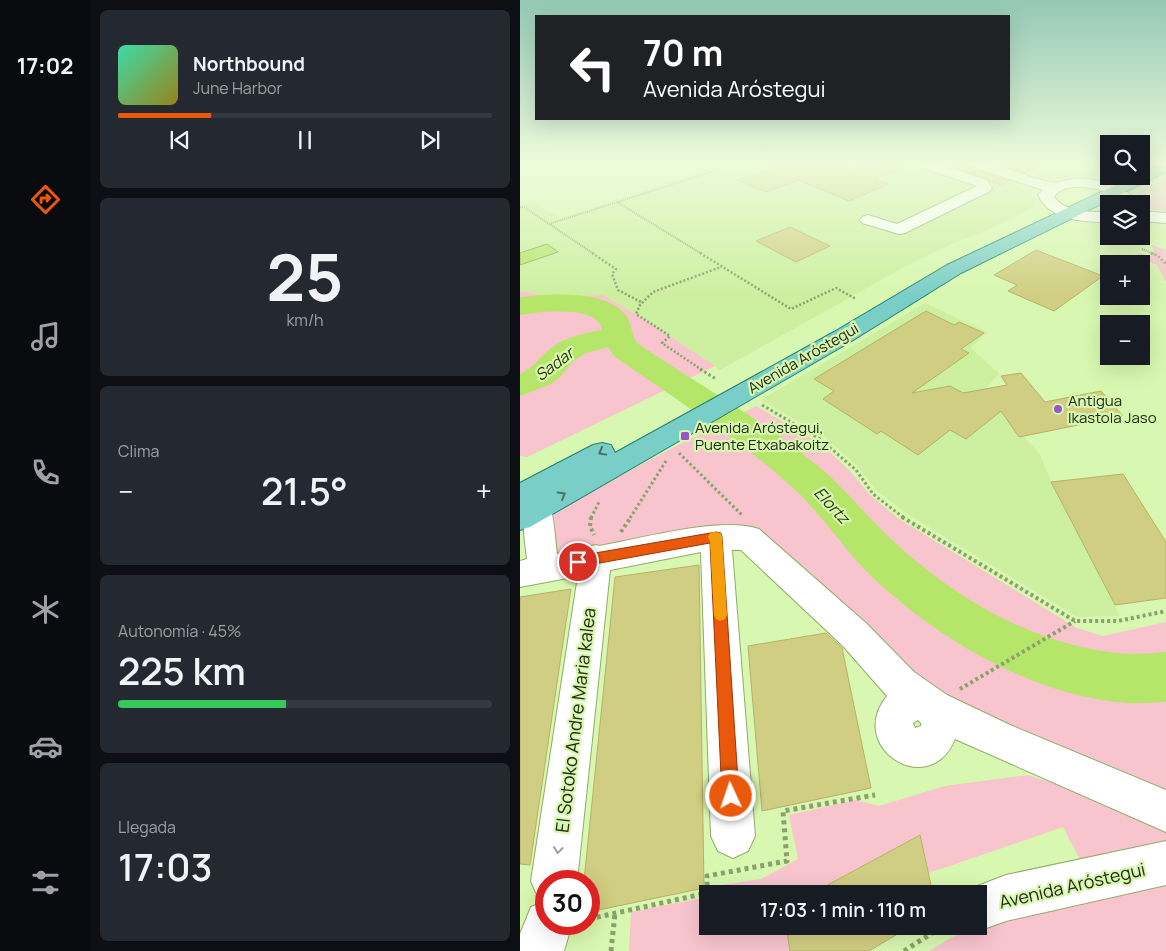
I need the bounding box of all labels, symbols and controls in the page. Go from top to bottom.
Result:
text: 70 m [643,29,723,77]
icon: left [560,35,625,100]
text: 17:02 [17,51,73,81]
text: Northbound [193,51,305,77]
text: Avenida Aróstegui [643,74,826,104]
text: June Harbor [193,77,282,99]
icon: previous [166,126,194,154]
icon: pause [291,126,319,154]
icon: next [416,126,444,154]
map controls [1100,135,1150,365]
button: search [1100,135,1150,185]
icon: directions [28,182,63,217]
button: layers [1100,195,1150,245]
text: 25 [267,232,343,321]
button: + [1100,255,1150,305]
text: km/h [286,309,324,331]
button: − [1100,315,1150,365]
street label: Avenida Aróstegui [744,318,862,398]
icon: music [28,319,63,354]
water label: Sadar [530,341,580,386]
place label: Antigua Ikastola Jaso [1068,390,1157,428]
marker: Antigua Ikastola Jaso [1052,403,1064,415]
place label: Avenida Aróstegui, Puente Etxabakoitz [695,417,829,455]
marker: Avenida Aróstegui, Puente Etxabakoitz [679,430,691,442]
text: Clima [118,440,159,462]
one-way arrow [598,445,607,455]
icon: phone [28,455,63,490]
text: 21.5° [261,464,348,516]
text: − [118,472,133,510]
text: + [476,472,492,510]
water label: Elortz [809,482,856,529]
one-way arrow [557,492,566,502]
pin [557,541,599,583]
icon: arrive [564,548,592,576]
icon: climate [28,592,63,627]
street label: El Sotoko Andre Maria kalea [549,606,601,834]
text: Autonomía · 45% [118,620,241,642]
text: 225 km [118,644,246,696]
icon: car [28,729,63,764]
position arrow [704,769,756,821]
text: Llegada [118,816,176,838]
text: 17:03 [118,840,213,892]
one-way arrow [553,846,564,854]
street label: Avenida Aróstegui [996,856,1148,914]
icon: filters [28,865,63,900]
speed limit sign: 30 [535,870,600,935]
text: 17:03 · 1 min · 110 m [760,897,926,923]

